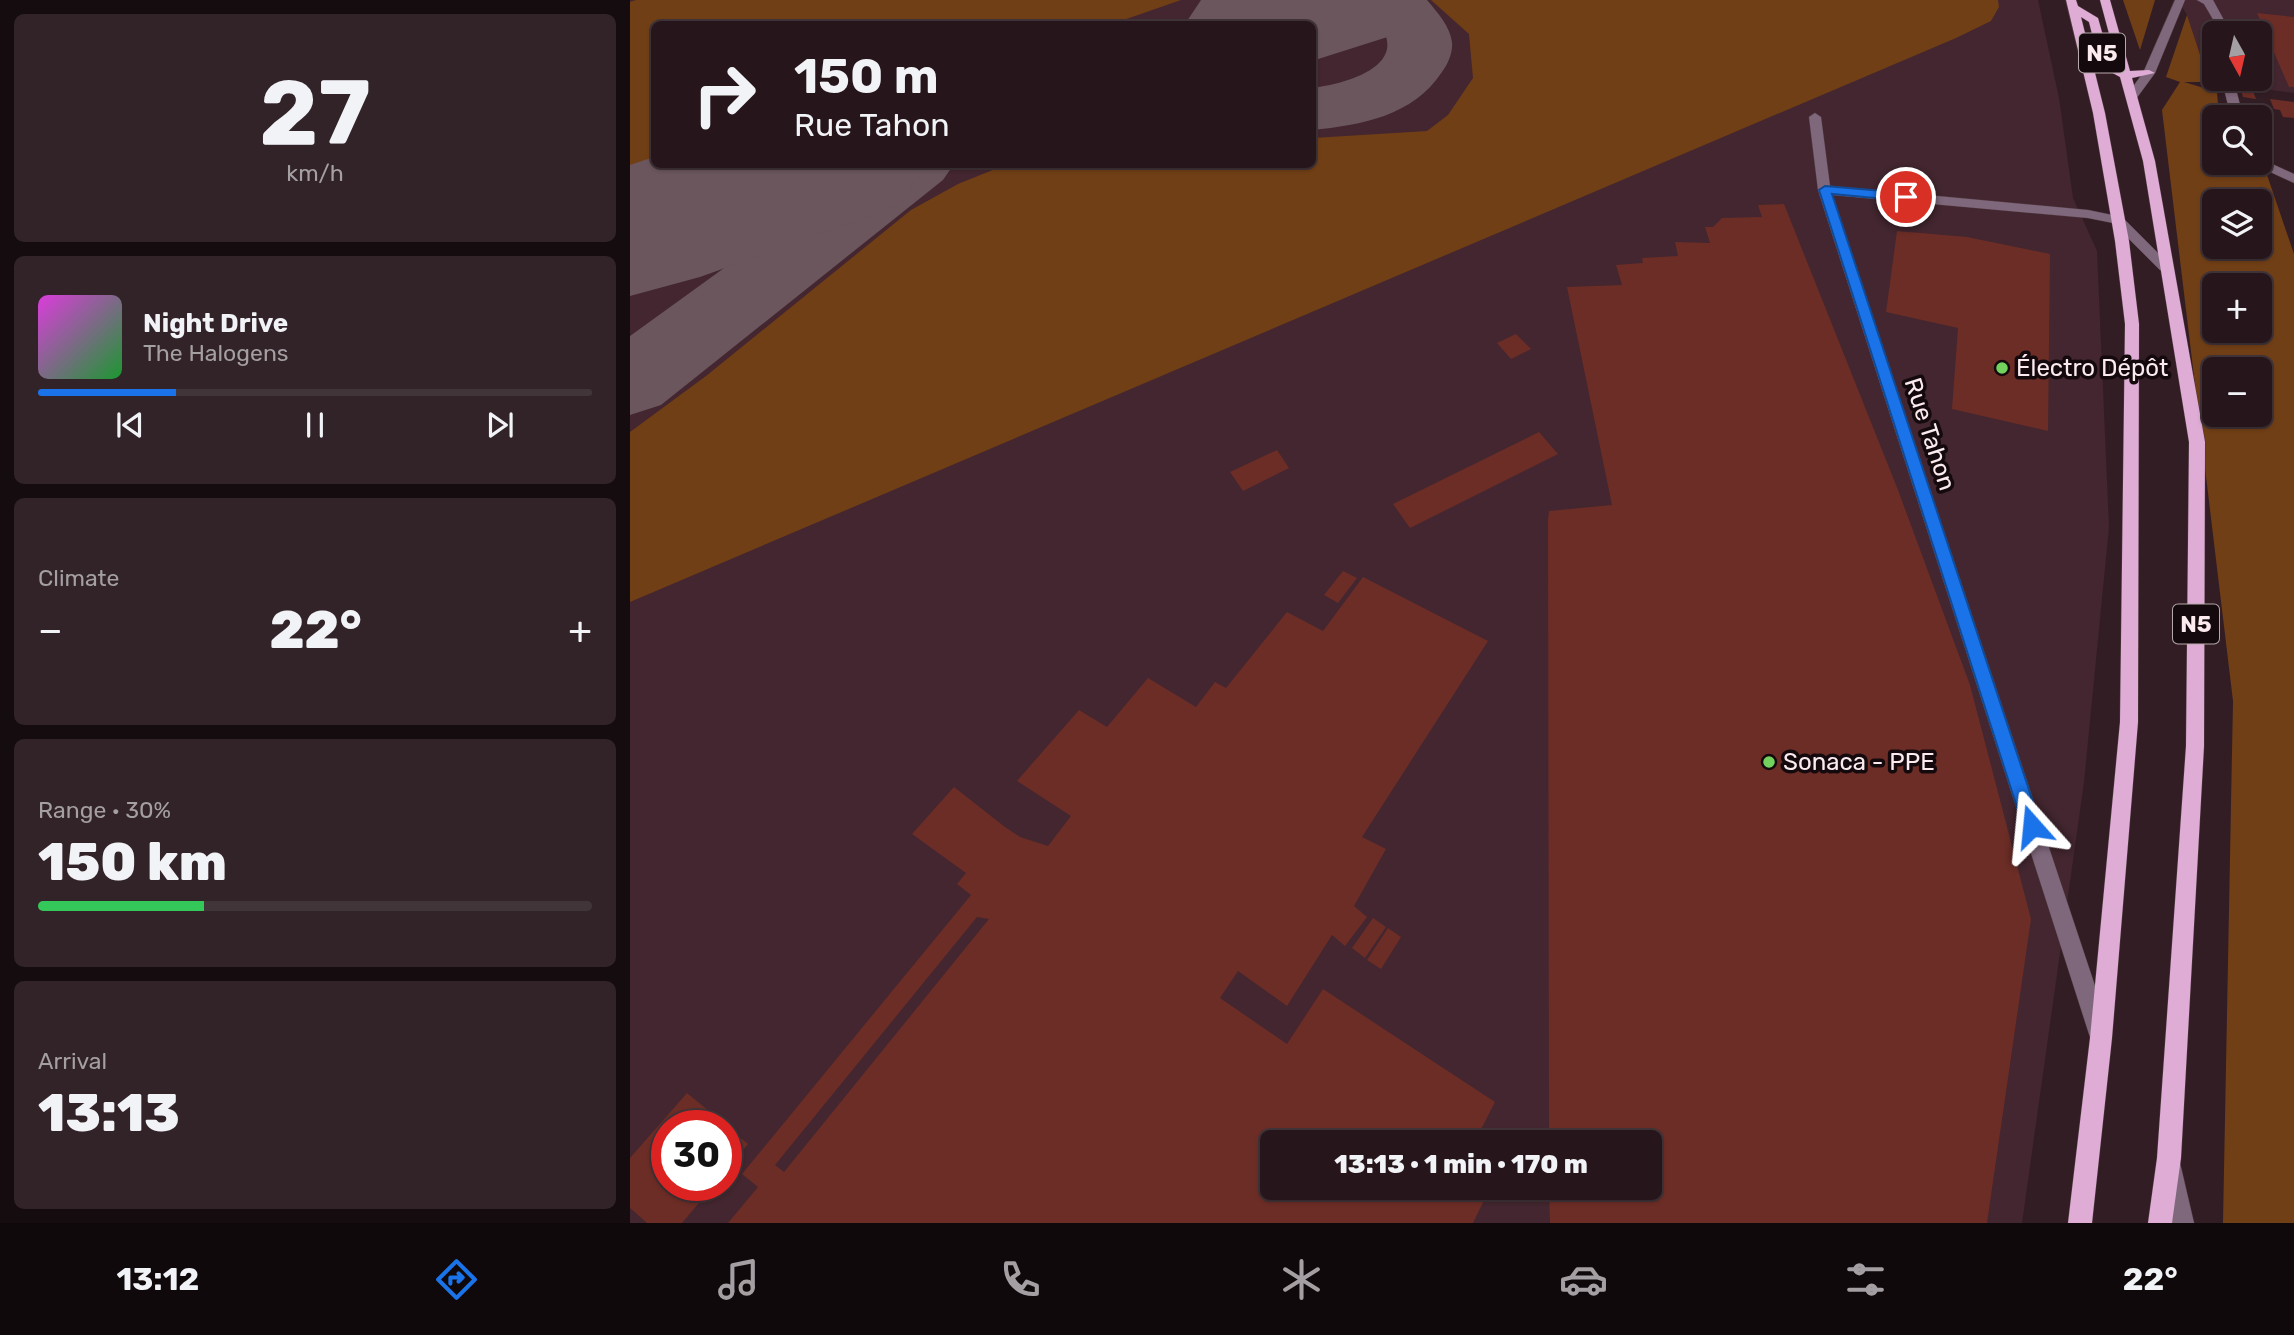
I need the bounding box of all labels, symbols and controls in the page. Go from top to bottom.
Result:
north arrow [2202,21,2272,91]
map controls [2202,21,2272,427]
road number: N5 [2079,34,2125,72]
text: 150 m [794,47,939,105]
icon: right [679,49,770,140]
text: 27 [259,59,371,167]
button: search [2202,105,2272,175]
text: Rue Tahon [794,106,950,144]
text: km/h [286,159,344,187]
pin [1876,167,1936,227]
icon: arrive [1887,178,1925,216]
button: layers [2202,189,2272,259]
button: + [2202,273,2272,343]
text: Night Drive [143,308,288,339]
text: The Halogens [143,339,289,367]
place label: Électro Dépôt [2016,354,2168,382]
button: − [2202,357,2272,427]
marker: Électro Dépôt [1994,360,2010,376]
street label: Rue Tahon [1899,374,1961,494]
icon: previous [111,406,149,444]
icon: pause [296,406,334,444]
icon: next [481,406,519,444]
text: Climate [38,564,119,592]
text: 22° [269,599,362,661]
road number: N5 [2173,604,2219,644]
text: − [38,607,63,653]
text: + [568,607,592,653]
place label: Sonaca - PPE [1783,748,1935,776]
marker: Sonaca - PPE [1761,754,1777,770]
position arrow [1995,789,2069,863]
text: Range · 30% [38,796,171,824]
text: 150 km [38,831,227,893]
text: Arrival [38,1047,107,1075]
text: 13:13 [38,1082,180,1144]
speed limit sign: 30 [651,1110,742,1201]
text: 13:13 · 1 min · 170 m [1334,1149,1588,1180]
icon: directions [432,1255,481,1304]
icon: music [714,1255,763,1304]
icon: phone [996,1255,1045,1304]
icon: climate [1277,1255,1326,1304]
icon: car [1559,1255,1608,1304]
icon: filters [1841,1255,1890,1304]
text: 13:12 [116,1260,199,1298]
text: 22° [2123,1260,2178,1298]

